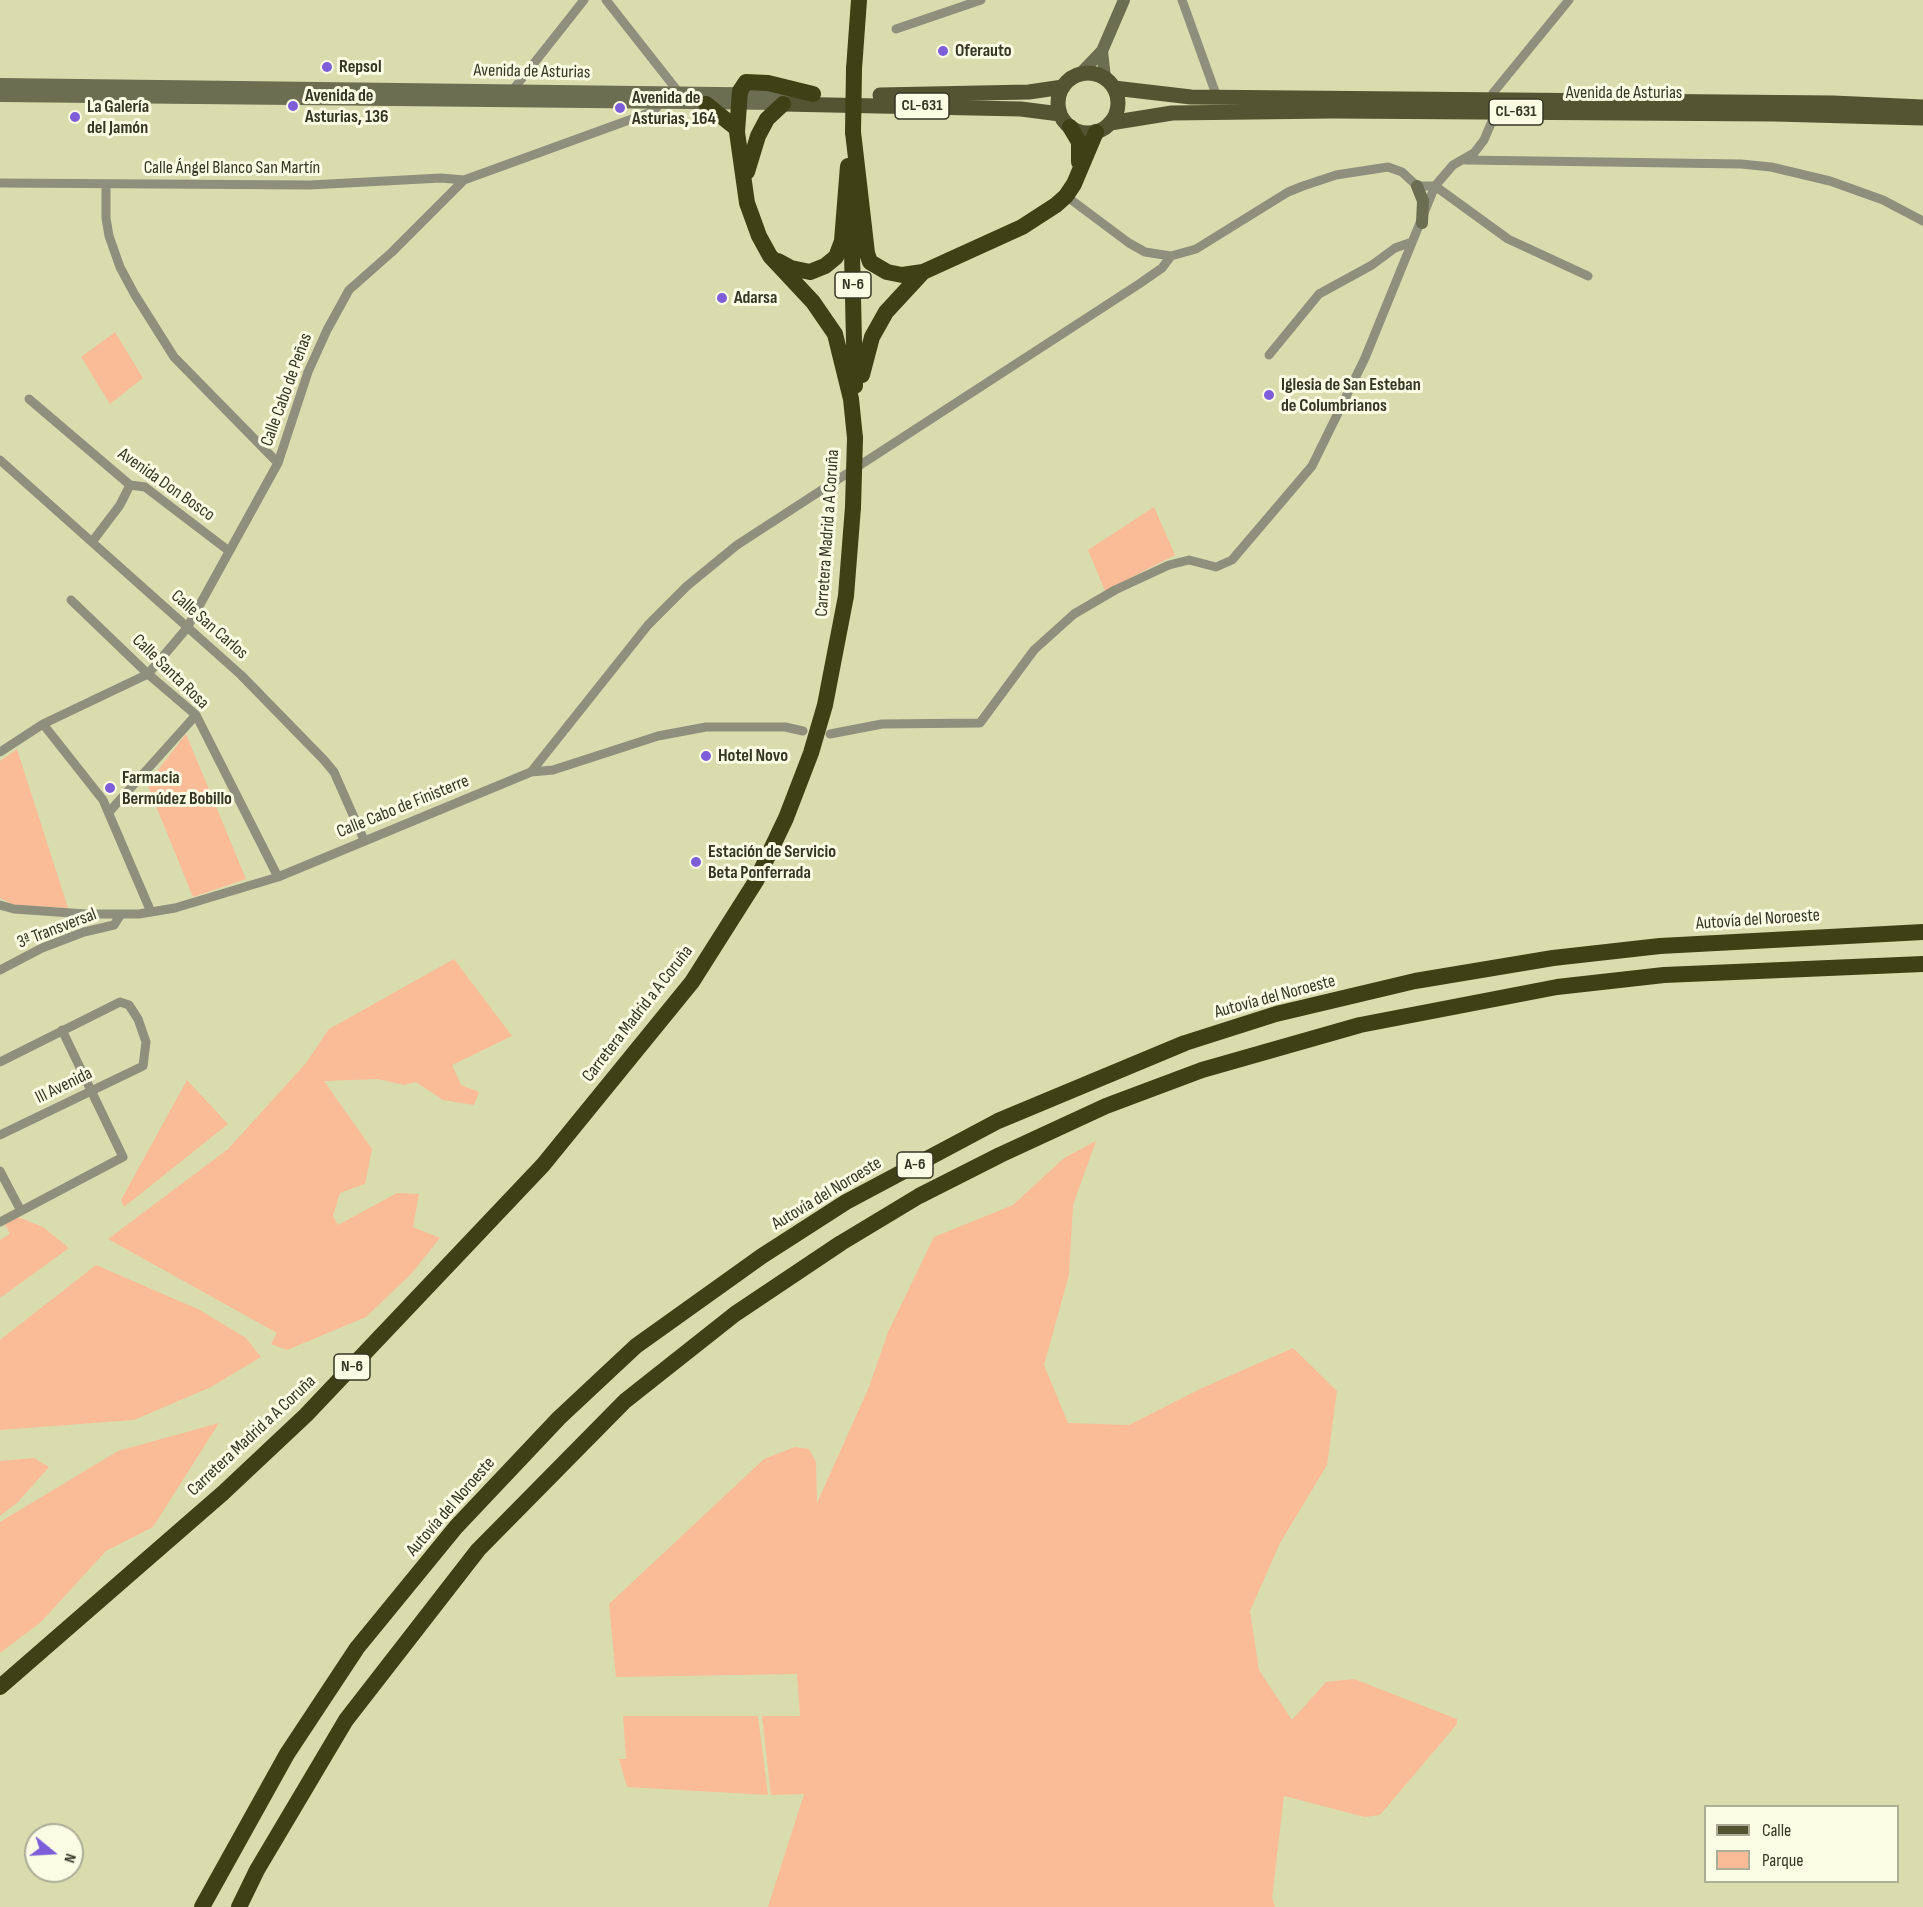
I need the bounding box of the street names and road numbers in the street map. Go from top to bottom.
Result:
street label: Avenida de Asturias [474,60,590,84]
street label: Avenida de Asturias [1566,82,1682,104]
road number: CL-631 [895,93,949,119]
road number: CL-631 [1489,99,1543,125]
street label: Calle Ángel Blanco San Martín [144,157,320,179]
road number: N-6 [835,272,871,298]
street label: Calle Cabo de Peñas [257,330,317,450]
street label: Avenida Don Bosco [113,444,219,526]
street label: Carretera Madrid a A Coruña [811,449,845,617]
street label: Calle San Carlos [166,586,252,664]
street label: Calle Santa Rosa [127,630,213,714]
street label: Calle Cabo de Finisterre [334,771,472,843]
street label: 3ª Transversal [14,904,100,954]
street label: Autovía del Noroeste [1695,905,1821,935]
street label: Carretera Madrid a A Coruña [578,941,698,1087]
street label: Autovía del Noroeste [1212,970,1338,1024]
street label: III Avenida [32,1063,96,1109]
road number: A-6 [897,1152,933,1178]
street label: Autovía del Noroeste [768,1153,886,1235]
road number: N-6 [334,1354,370,1380]
street label: Carretera Madrid a A Coruña [183,1371,321,1501]
street label: Autovía del Noroeste [402,1453,500,1561]

